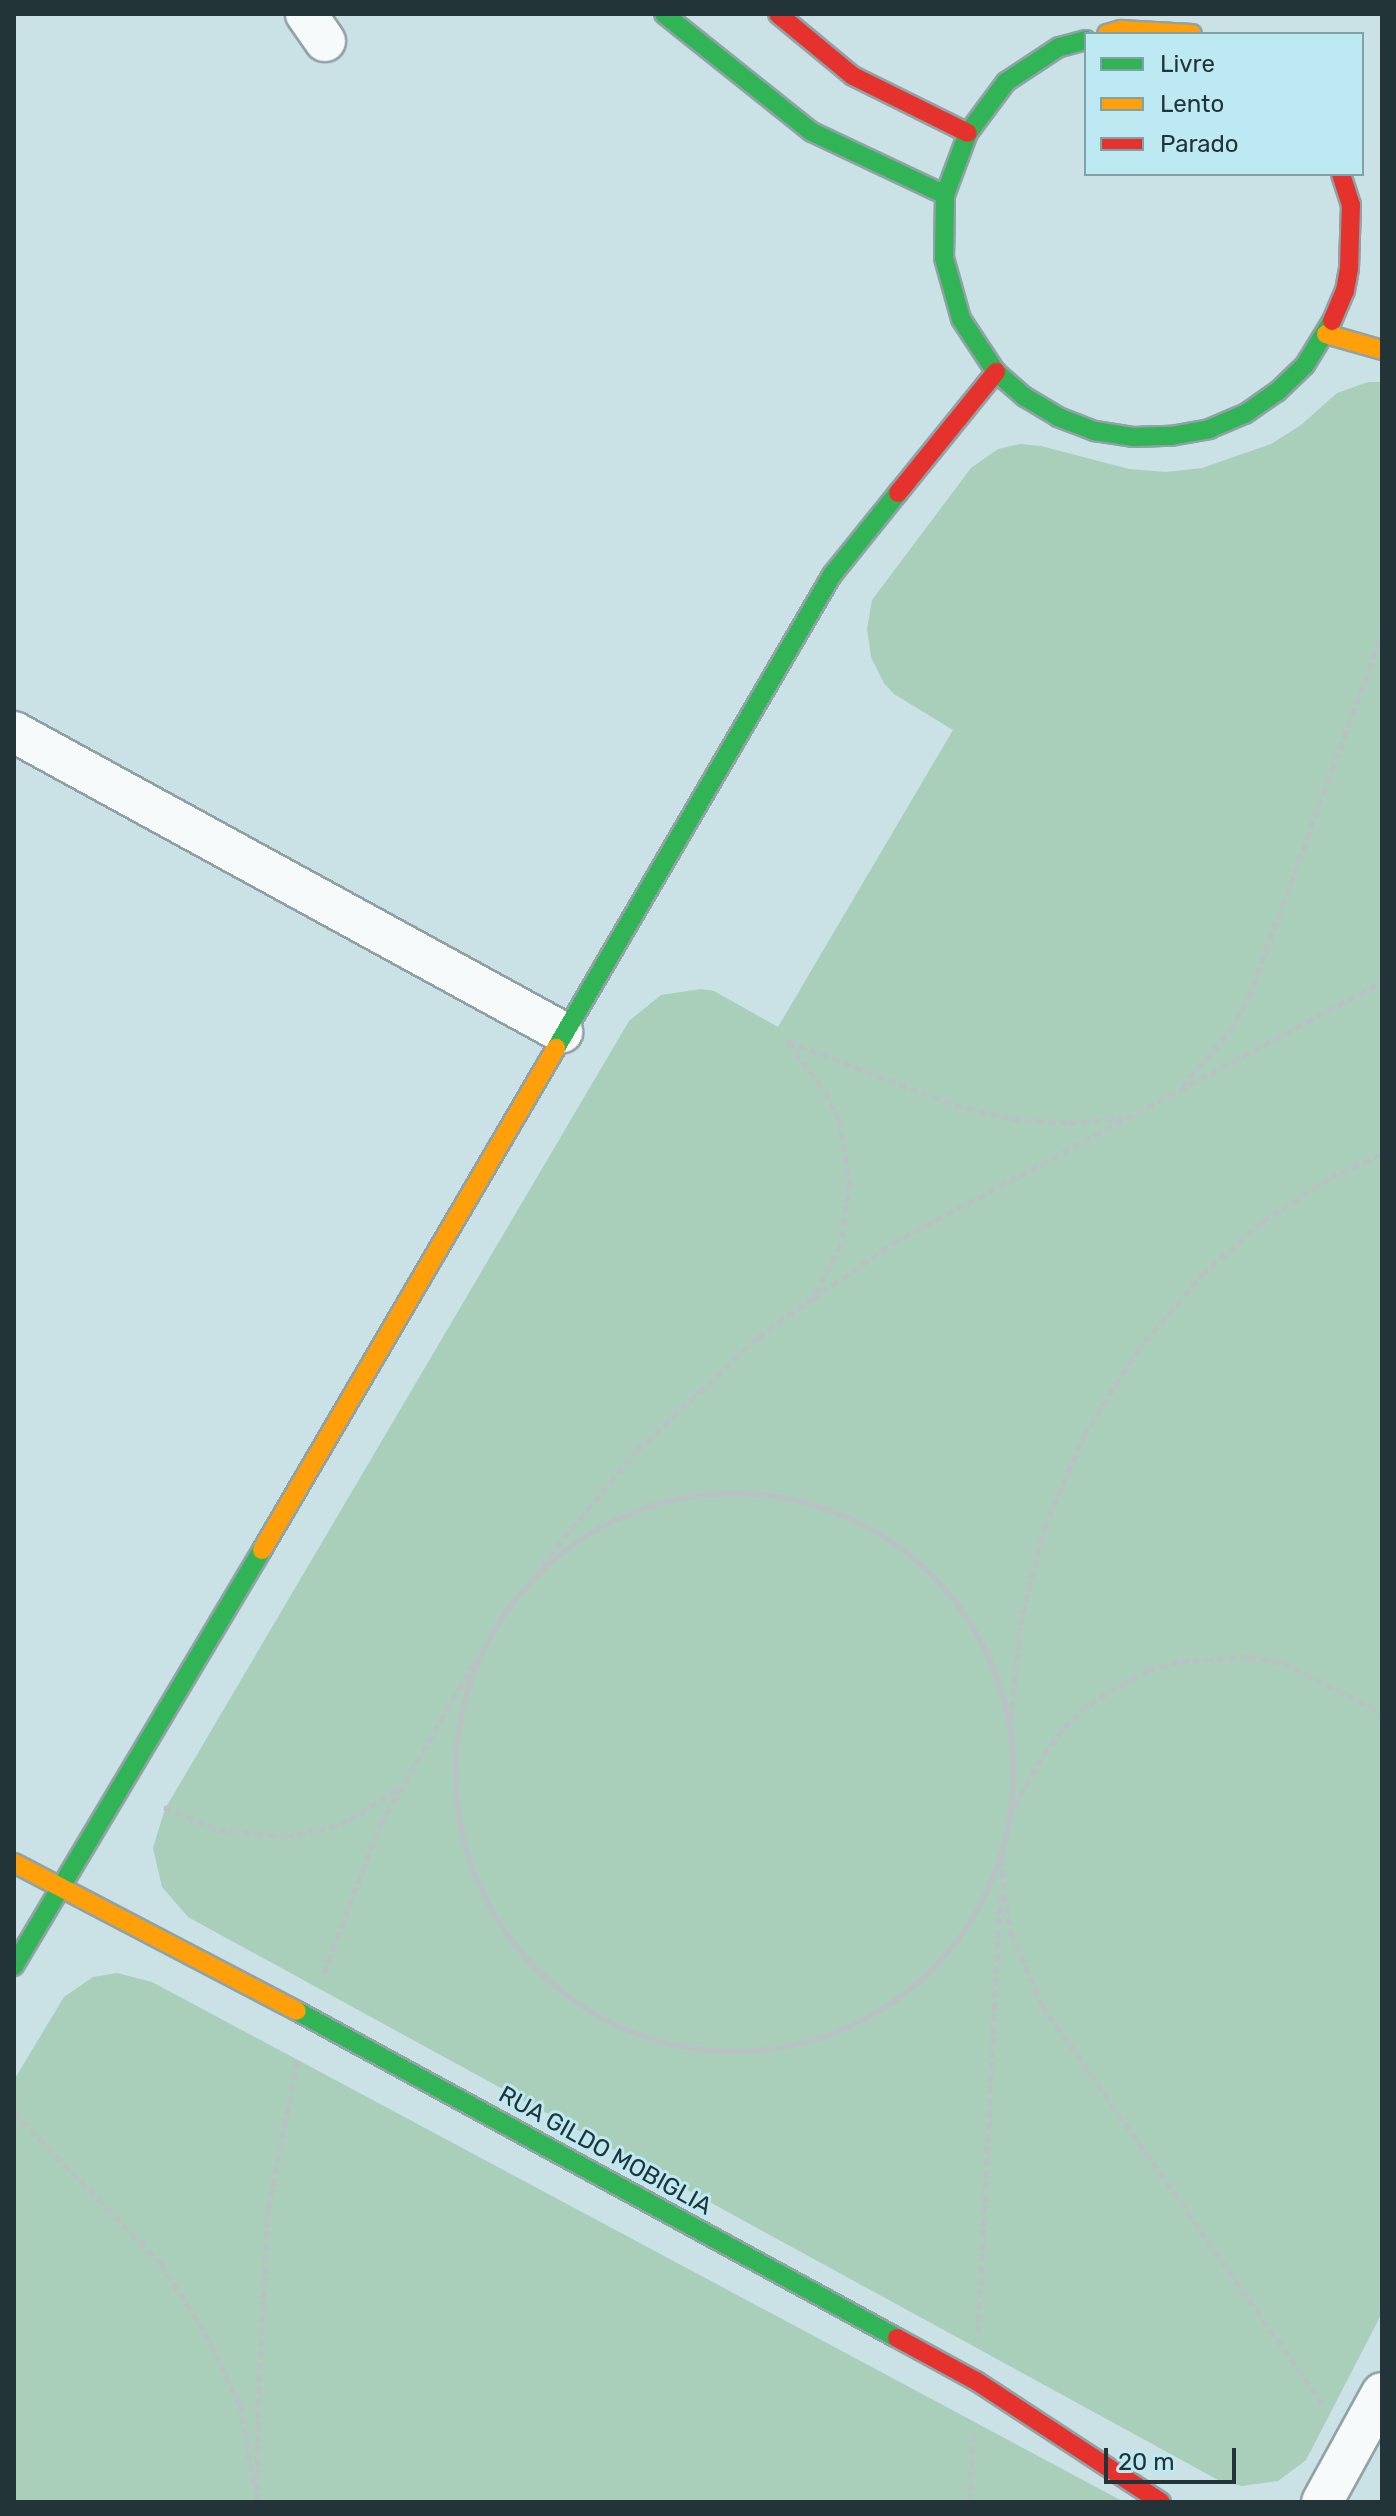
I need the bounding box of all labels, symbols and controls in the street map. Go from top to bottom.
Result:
legend [1084,32,1364,176]
text: Livre [1160,50,1215,78]
text: Lento [1160,90,1224,118]
text: Parado [1160,130,1239,158]
street label: RUA GILDO MOBIGLIA [493,2080,717,2222]
scale bar [1108,2432,1240,2482]
text: 20 m [1118,2448,1175,2476]

